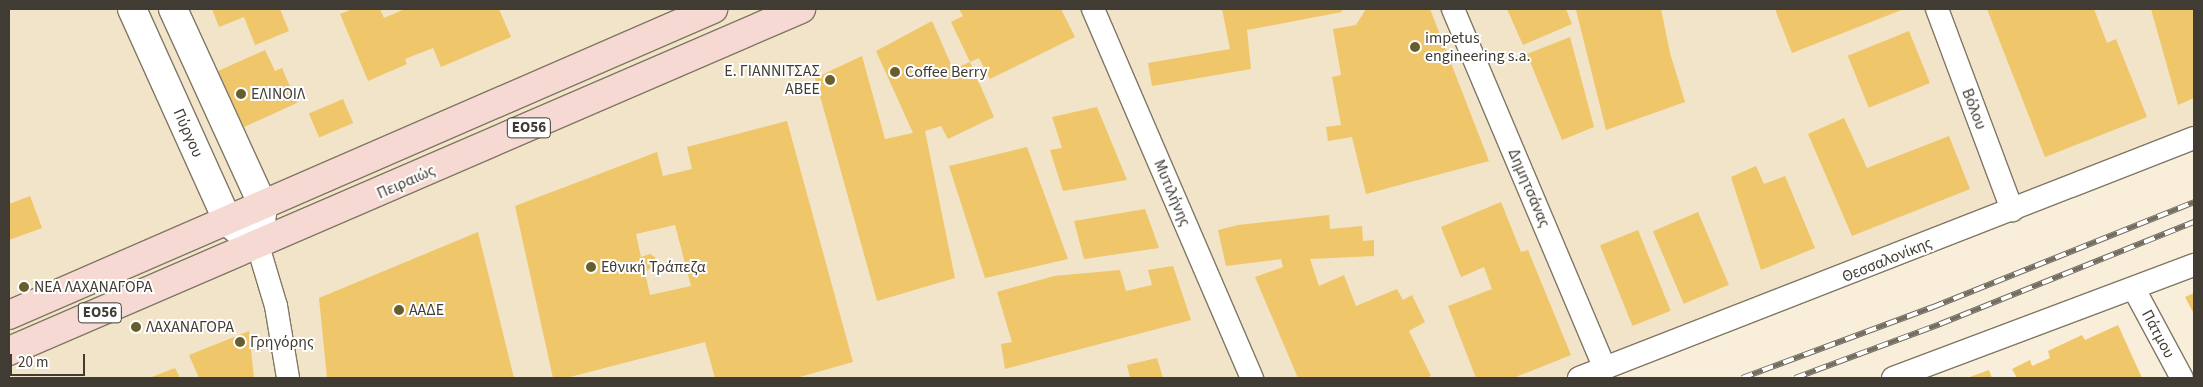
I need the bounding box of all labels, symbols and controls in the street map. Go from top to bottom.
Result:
place label: impetus engineering s.a. [1425,28,1531,66]
marker: impetus engineering s.a. [1409,41,1421,53]
place label: Ε. ΓΙΑΝΝΙΤΣΑΣ ΑΒΕΕ [724,61,820,99]
place label: Coffee Berry [905,62,987,82]
marker: Coffee Berry [889,66,901,78]
marker: Ε. ΓΙΑΝΝΙΤΣΑΣ ΑΒΕΕ [824,74,836,86]
place label: ΕΛΙΝΟΙΛ [251,84,305,104]
street label: Βόλου [1957,86,1991,132]
marker: ΕΛΙΝΟΙΛ [235,88,247,100]
street label: Πύργου [169,106,207,160]
road number: ΕΟ56 [506,116,552,140]
street label: Δημητσάνας [1504,146,1554,230]
street label: Μυτιλήνης [1149,157,1195,229]
street label: Πειραιώς [374,161,438,203]
street label: Θεσσαλονίκης [1839,233,1935,287]
place label: Εθνική Τράπεζα [601,257,706,277]
marker: Εθνική Τράπεζα [585,261,597,273]
place label: ΝΕΑ ΛΑΧΑΝΑΓΟΡΑ [34,277,153,297]
marker: ΝΕΑ ΛΑΧΑΝΑΓΟΡΑ [18,281,30,293]
road number: ΕΟ56 [78,300,122,326]
place label: ΑΑΔΕ [409,300,444,320]
marker: ΑΑΔΕ [393,304,405,316]
street label: Πάτμου [2137,307,2179,361]
place label: ΛΑΧΑΝΑΓΟΡΑ [146,317,234,337]
marker: ΛΑΧΑΝΑΓΟΡΑ [130,321,142,333]
place label: Γρηγόρης [250,332,314,352]
marker: Γρηγόρης [234,336,246,348]
scale bar [12,344,88,376]
text: 20 m [18,352,48,373]

